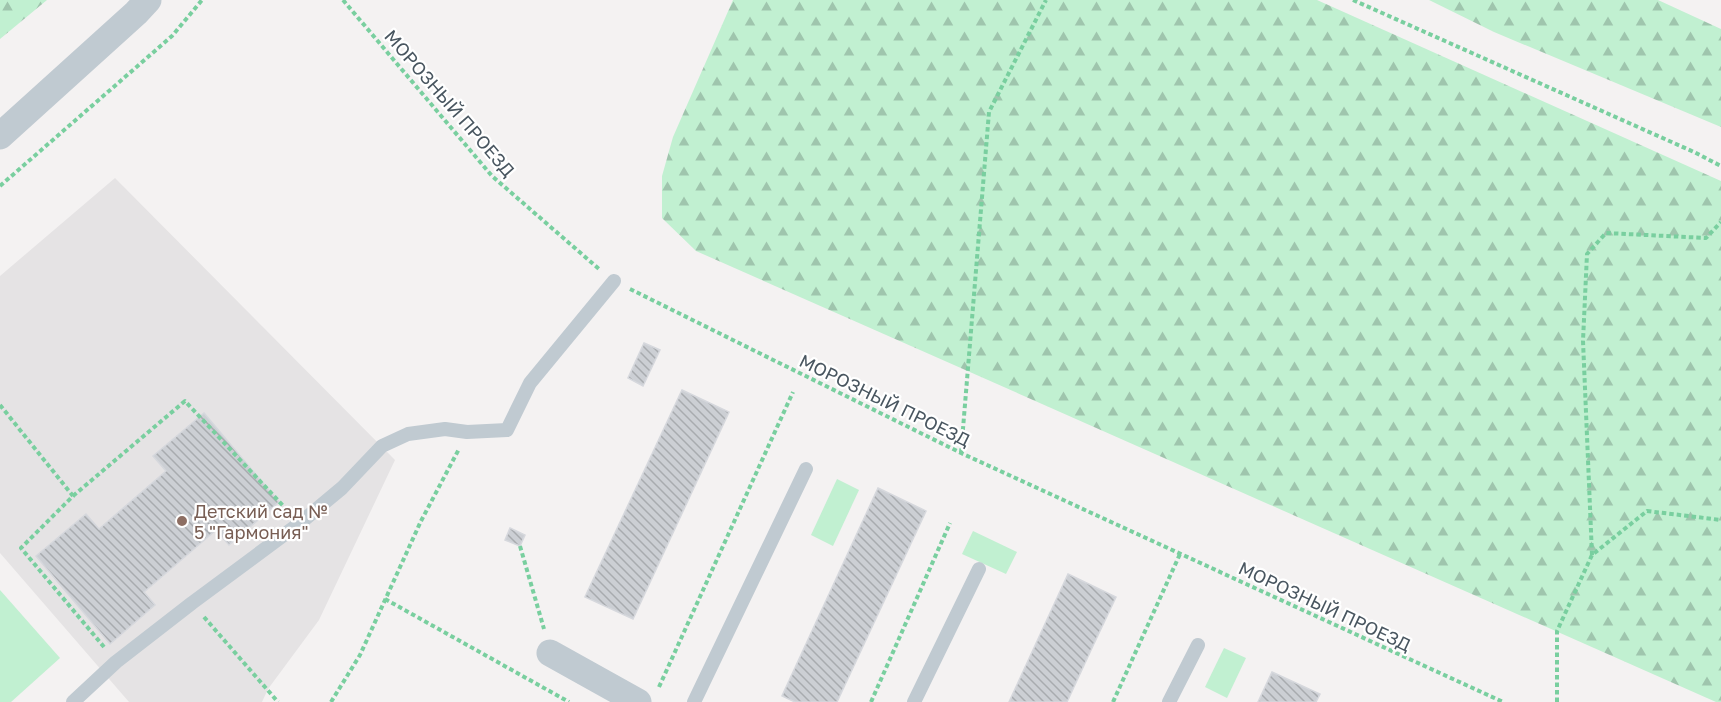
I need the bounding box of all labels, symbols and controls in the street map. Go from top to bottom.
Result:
street label: МОРОЗНЫЙ ПРОЕЗД [380,25,520,181]
street label: МОРОЗНЫЙ ПРОЕЗД [796,349,974,451]
place label: Детский сад № 5 "Гармония" [194,500,328,543]
marker: Детский сад № 5 "Гармония" [175,514,189,528]
street label: МОРОЗНЫЙ ПРОЕЗД [1235,556,1415,656]

